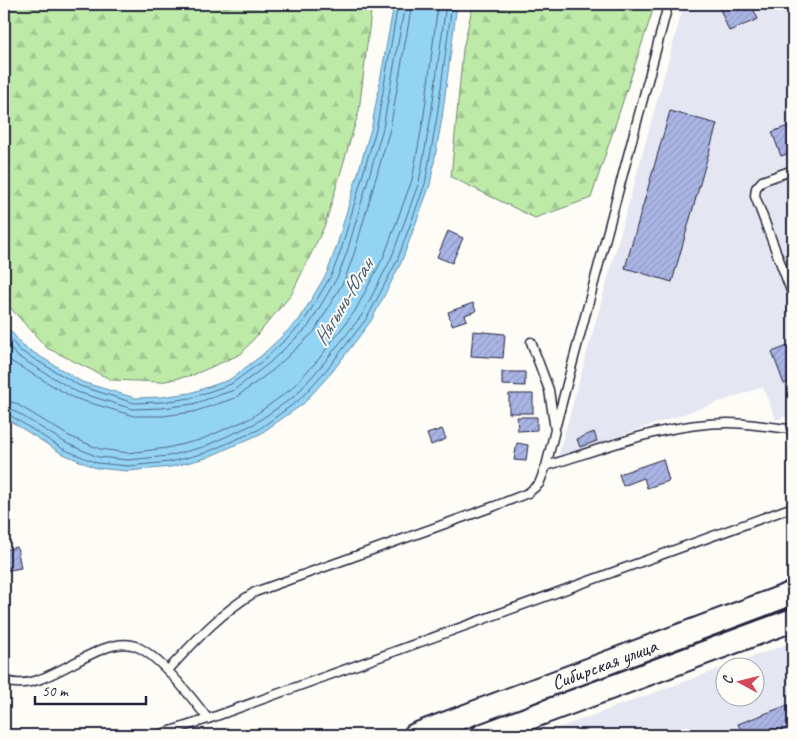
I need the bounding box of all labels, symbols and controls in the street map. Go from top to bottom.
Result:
water label: Нягынь-Юган [307,251,381,350]
street label: Сибирская улица [548,633,662,696]
north arrow [714,656,764,706]
scale bar [35,674,146,706]
text: С [719,674,737,685]
text: 50 m [42,682,69,701]

